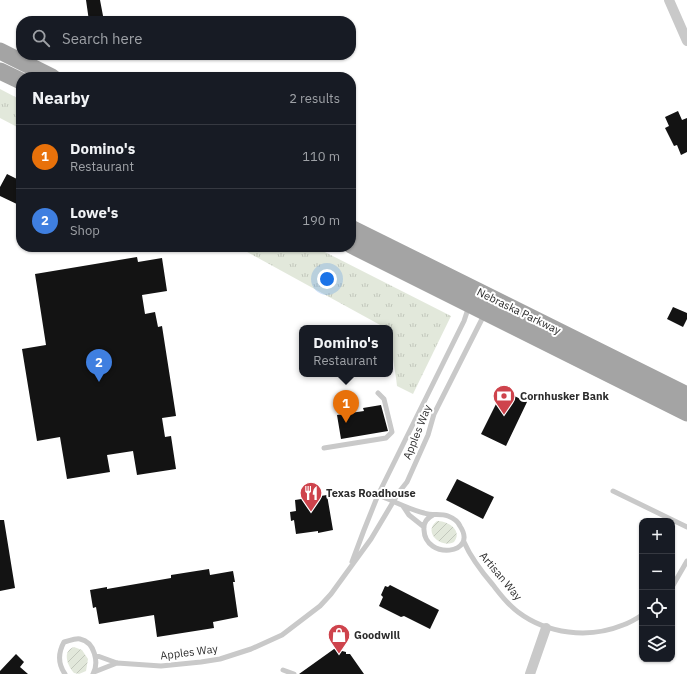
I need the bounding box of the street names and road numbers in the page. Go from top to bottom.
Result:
street label: Nebraska Parkway [475,285,564,338]
street label: Apples Way [400,402,435,461]
street label: Artisan Way [477,549,526,603]
street label: Apples Way [159,641,219,662]

